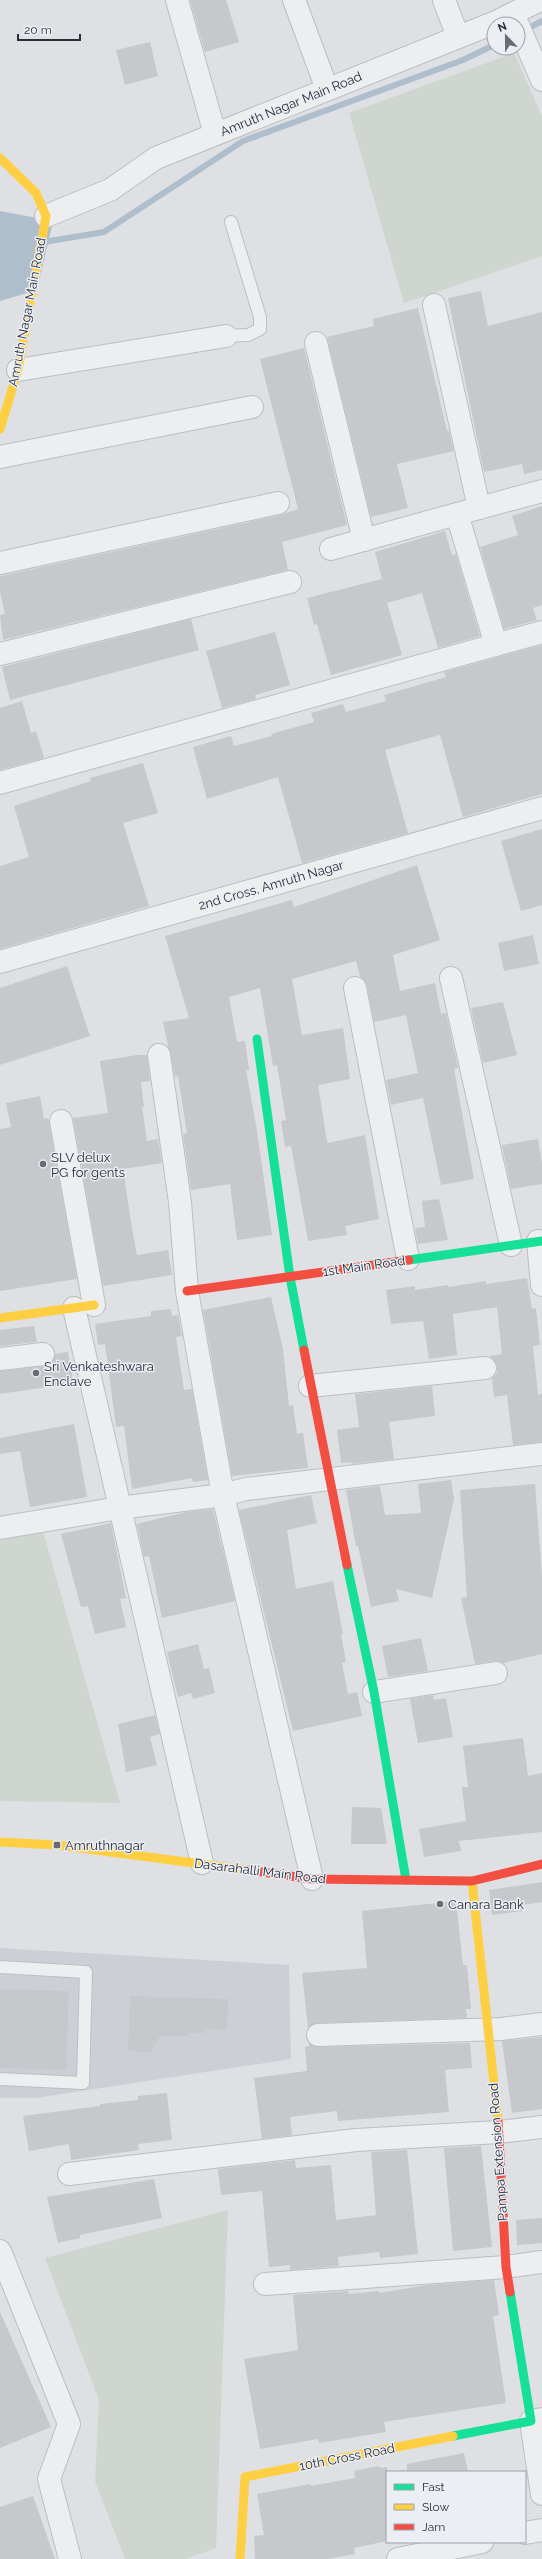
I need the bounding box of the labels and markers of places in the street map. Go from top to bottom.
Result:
place label: SLV delux PG for gents [51,1150,125,1180]
marker: SLV delux PG for gents [38,1159,48,1169]
place label: Sri Venkateshwara Enclave [44,1359,154,1389]
marker: Sri Venkateshwara Enclave [31,1368,41,1378]
place label: Amruthnagar [65,1838,145,1853]
marker: Amruthnagar [52,1840,62,1850]
place label: Canara Bank [448,1897,524,1912]
marker: Canara Bank [435,1899,445,1909]

